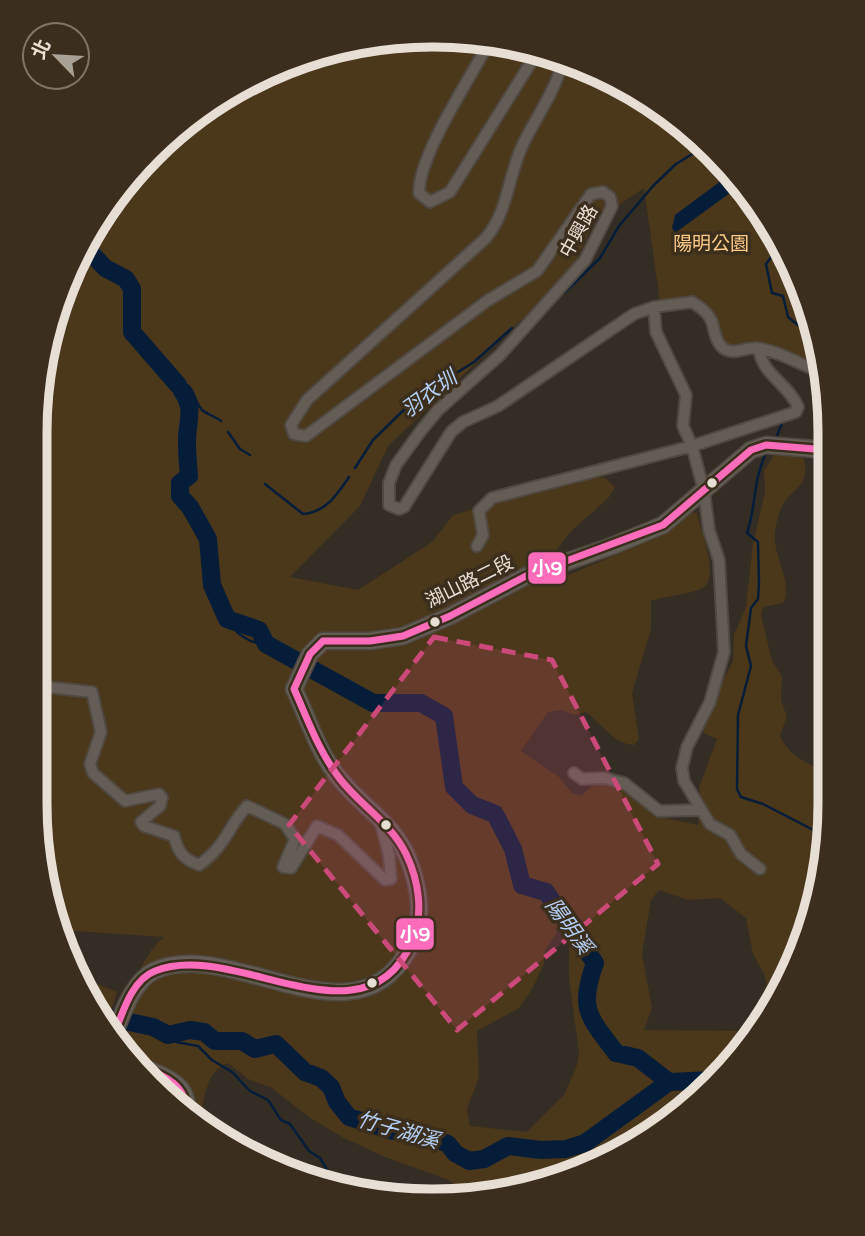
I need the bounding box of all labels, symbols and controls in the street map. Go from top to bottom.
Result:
north arrow [21,21,91,91]
text: 北 [28,36,55,63]
street label: 中興路 [555,201,602,262]
park label: 陽明公園 [673,233,749,255]
water label: 羽衣圳 [396,364,465,423]
unlabelled marker [705,476,719,490]
street label: 湖山路二段 [422,551,517,613]
line badge: 小9 [527,551,567,585]
text: 小9 [532,558,563,580]
unlabelled marker [428,615,442,629]
unlabelled marker [379,818,393,832]
water label: 陽明溪 [540,893,599,962]
line badge: 小9 [395,917,435,951]
text: 小9 [400,924,431,946]
unlabelled marker [365,976,379,990]
water label: 竹子湖溪 [354,1107,445,1155]

